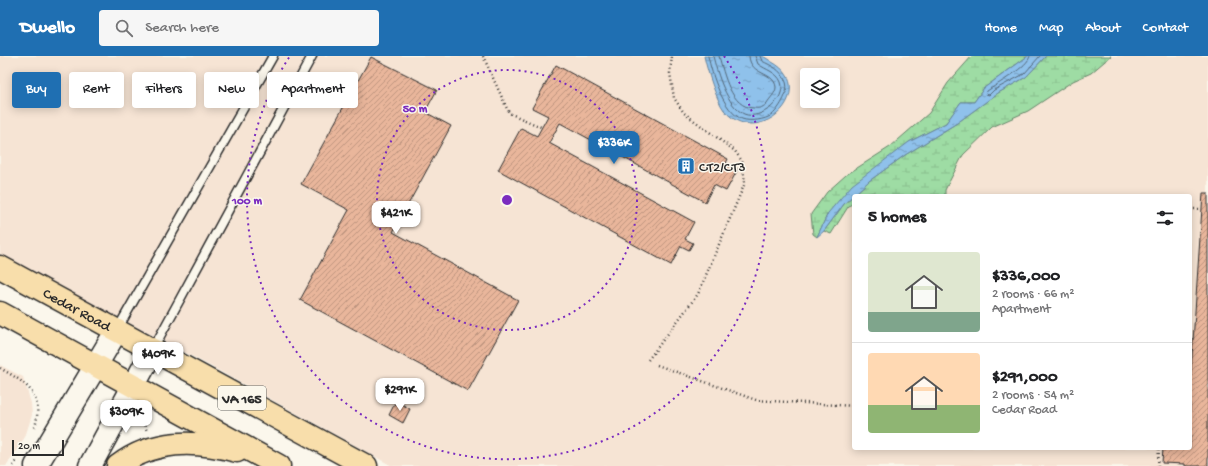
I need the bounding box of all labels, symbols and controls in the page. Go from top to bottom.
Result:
search box [99,10,379,46]
text: Dwello [20,17,75,40]
icon: search [113,17,135,39]
text: Search here [145,19,219,37]
text: Home [985,20,1017,37]
text: Map [1039,20,1063,37]
text: About [1085,20,1121,37]
text: Contact [1143,20,1188,37]
map controls [800,68,840,108]
button: layers [800,68,840,108]
chip: Buy [12,72,61,108]
chip: Rent [69,72,124,108]
chip: Filters [132,72,196,108]
chip: New [204,72,259,108]
chip: Apartment [267,72,358,108]
text: 50 m [403,103,428,117]
pin: $336K [586,131,642,165]
text: $336K [597,136,631,151]
building icon: CT2/CT3 [676,156,696,176]
place label: CT2/CT3 [699,159,746,177]
centre of rings [500,193,514,207]
text: 100 m [231,195,262,209]
pin: $421K [368,201,424,235]
text: $421K [381,206,411,221]
icon: filters [1154,207,1176,229]
text: 5 homes [868,208,926,228]
text: $336,000 [992,267,1060,287]
icon: home [900,268,948,316]
street label: Cedar Road [39,285,115,337]
text: 2 rooms · 66 m² [992,287,1074,302]
text: Apartment [992,302,1051,317]
pin: $409K [130,342,186,376]
text: $409K [141,347,175,362]
text: $291,000 [992,368,1058,388]
icon: home [900,369,948,417]
pin: $291K [372,378,428,412]
text: $291K [384,383,416,398]
road number: VA 165 [218,386,266,410]
text: 2 rooms · 54 m² [992,388,1074,403]
pin: $309K [98,400,154,434]
text: Cedar Road [992,403,1057,418]
text: $309K [109,405,143,420]
scale bar [12,438,64,457]
text: 20 m [18,441,40,453]

